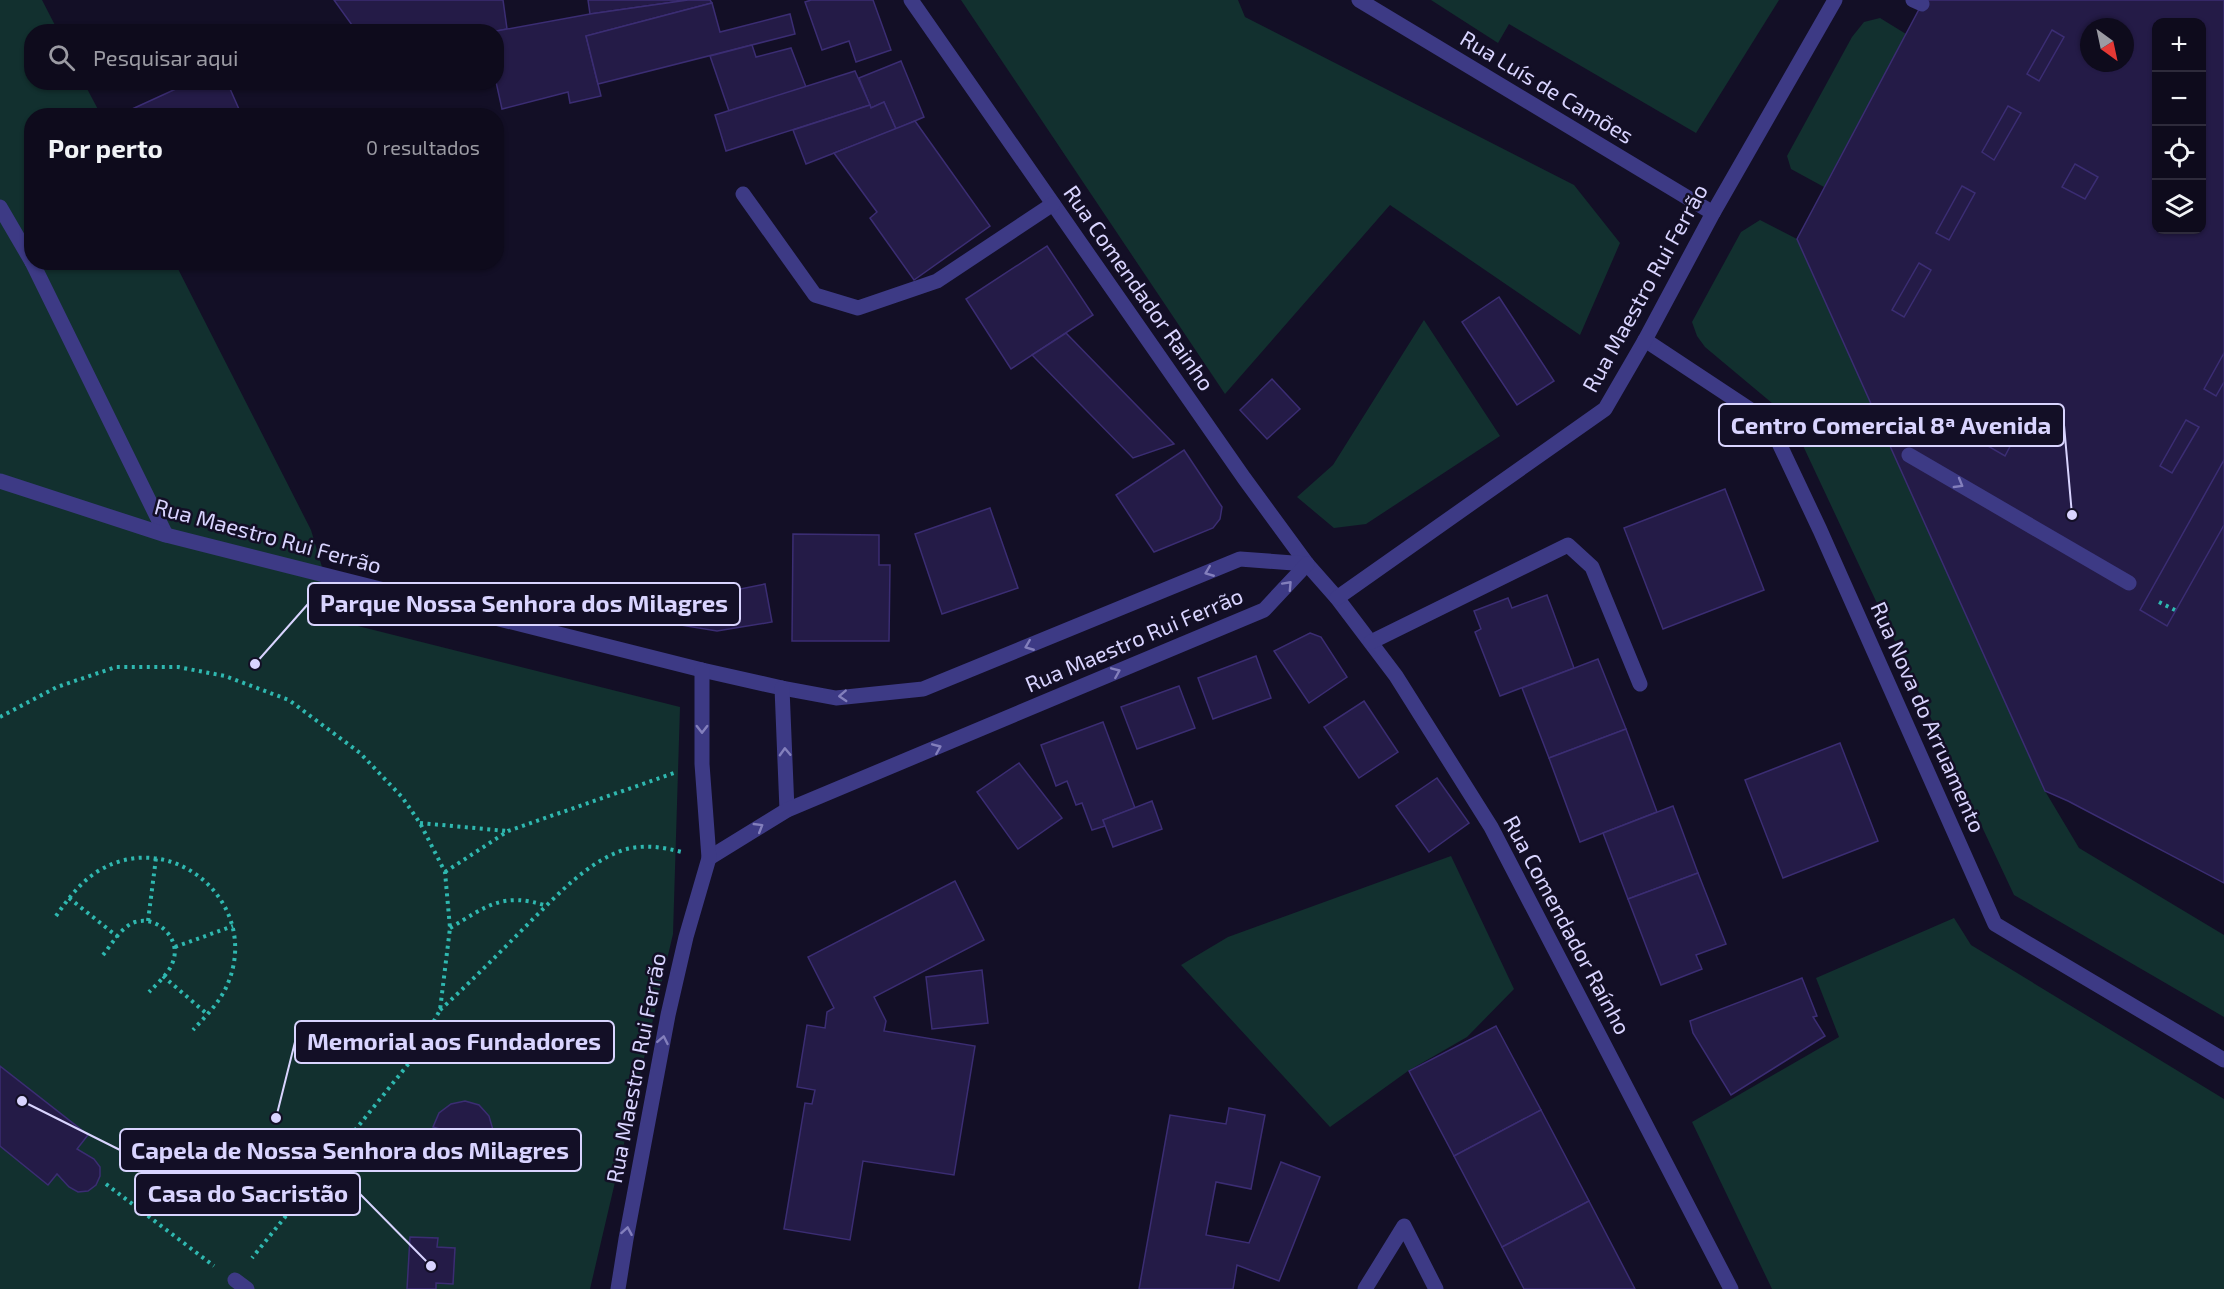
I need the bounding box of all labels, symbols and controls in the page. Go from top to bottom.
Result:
north arrow [2080,18,2134,72]
map controls [2152,18,2206,234]
button: + [2152,18,2206,72]
search box [24,24,504,90]
street label: Rua Luís de Camões [1456,24,1639,148]
icon: search [45,41,78,74]
text: Pesquisar aqui [93,44,239,70]
button: − [2152,72,2206,126]
button: locate [2152,126,2206,180]
text: Por perto [48,132,163,163]
text: 0 resultados [366,135,480,159]
street label: Rua Maestro Rui Ferrão [1576,179,1712,396]
street label: Rua Comendador Rainho [1059,180,1221,395]
button: layers [2152,180,2206,234]
callout: Centro Comercial 8ª Avenida [1719,404,2064,446]
text: Centro Comercial 8ª Avenida [1731,410,2051,439]
one-way arrow [1953,477,1963,489]
street label: Rua Maestro Rui Ferrão [152,492,385,578]
one-way arrow [1204,565,1215,577]
street label: Rua Maestro Rui Ferrão [1021,581,1246,697]
one-way arrow [1280,581,1291,592]
callout: Parque Nossa Senhora dos Milagres [308,583,740,625]
text: Parque Nossa Senhora dos Milagres [320,588,728,617]
street label: Rua Nova do Arruamento [1866,597,1992,836]
one-way arrow [1024,638,1034,651]
one-way arrow [1110,667,1121,679]
one-way arrow [838,690,847,703]
one-way arrow [696,724,708,733]
one-way arrow [930,743,941,755]
one-way arrow [778,747,791,756]
street label: Rua Comendador Raínho [1499,811,1637,1038]
one-way arrow [753,823,763,834]
street label: Rua Maestro Rui Ferrão [600,951,670,1185]
callout: Memorial aos Fundadores [295,1021,614,1063]
text: Memorial aos Fundadores [307,1026,601,1055]
one-way arrow [656,1035,669,1045]
callout: Capela de Nossa Senhora dos Milagres [120,1129,581,1171]
text: Capela de Nossa Senhora dos Milagres [131,1135,569,1164]
callout: Casa do Sacristão [135,1173,360,1215]
text: Casa do Sacristão [148,1178,348,1207]
one-way arrow [620,1227,633,1237]

